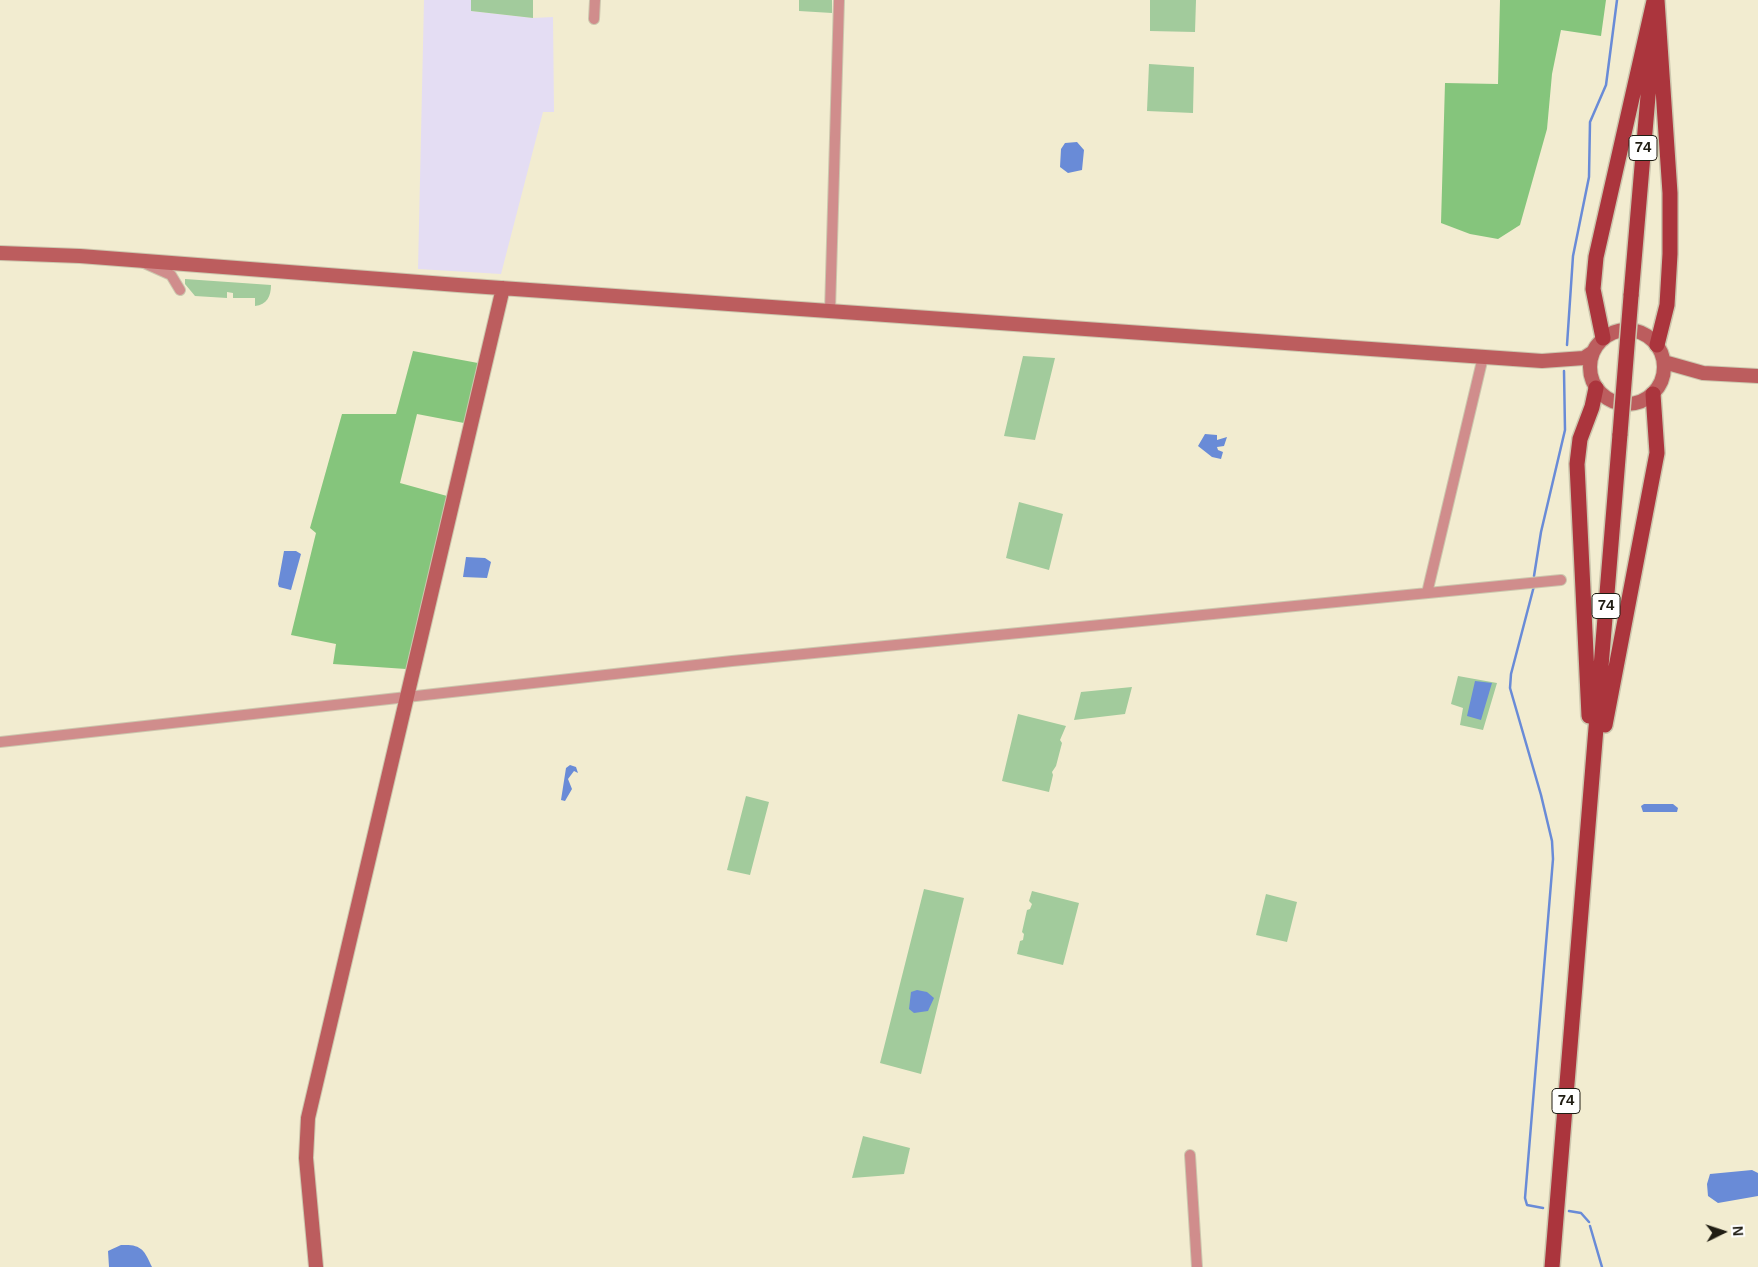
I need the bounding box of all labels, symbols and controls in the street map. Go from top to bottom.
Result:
road number: 74 [1629,136,1657,160]
road number: 74 [1592,594,1620,618]
road number: 74 [1552,1088,1580,1114]
north arrow [1698,1207,1748,1257]
text: N [1730,1225,1746,1237]

